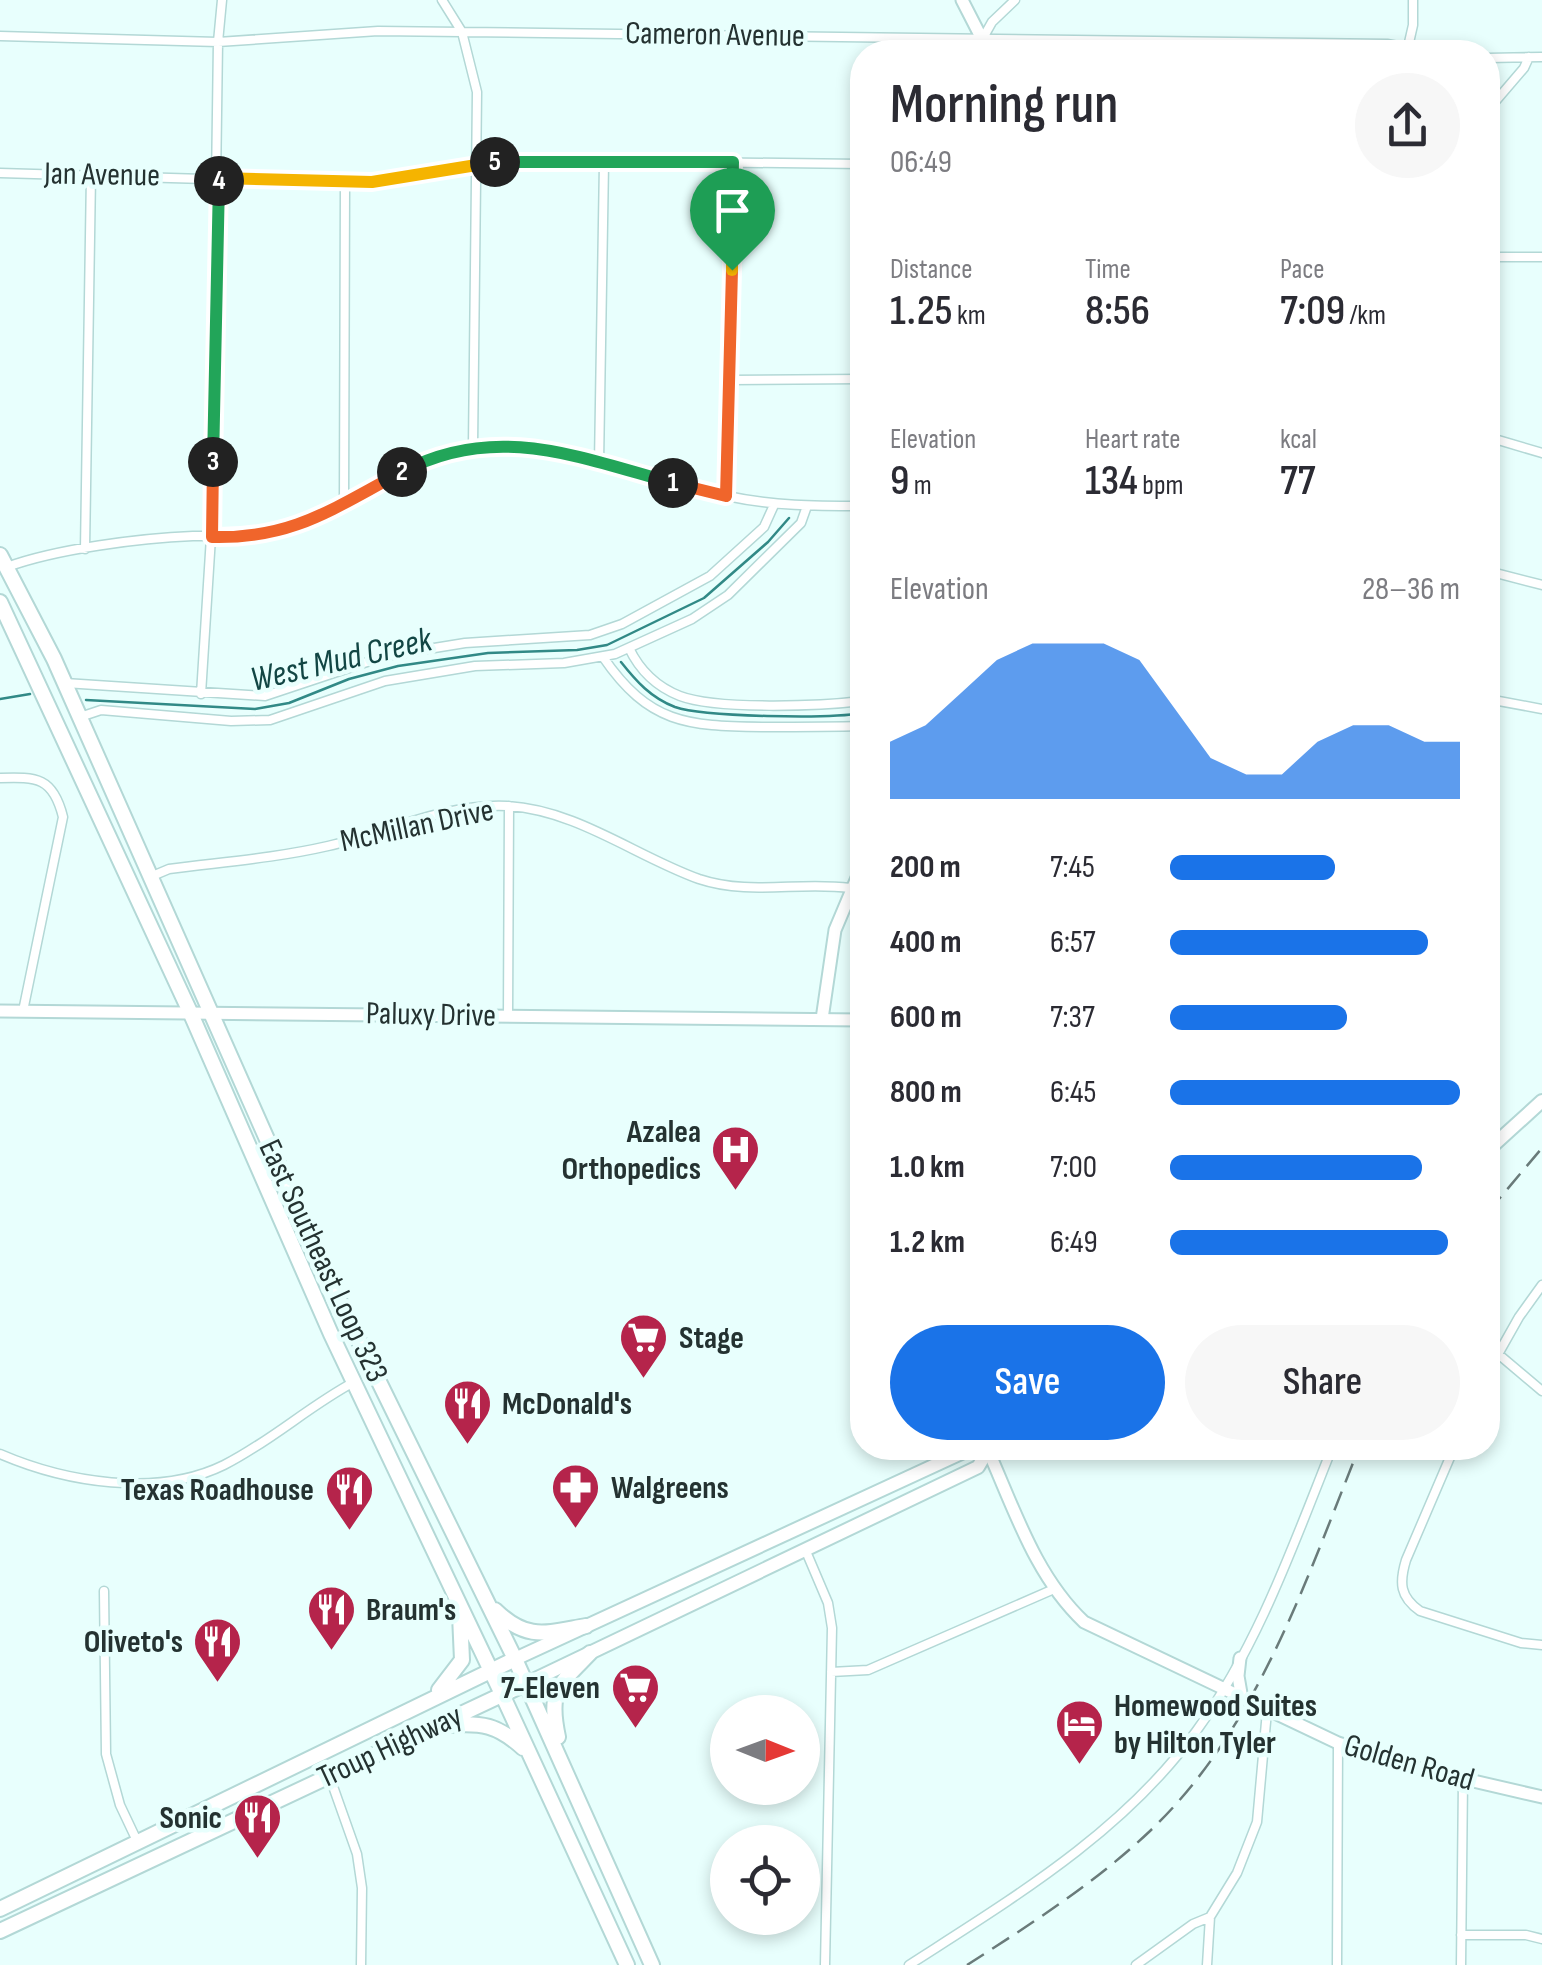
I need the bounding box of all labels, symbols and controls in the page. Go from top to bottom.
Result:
street label: Cameron Avenue [625,14,805,56]
text: Morning run [890,72,1118,139]
button: share [1355,73,1460,178]
pin: 5 [470,137,520,187]
text: 06:49 [890,143,952,182]
text: 5 [489,145,501,178]
street label: Jan Avenue [43,154,160,196]
pin: 4 [194,156,244,206]
text: 4 [212,164,226,197]
pin [690,168,775,271]
icon: arrive [705,183,760,238]
text: Distance [890,253,973,286]
text: Time [1085,253,1131,286]
text: Pace [1280,253,1325,286]
text: 1.25 [890,286,952,337]
text: 8:56 [1085,286,1150,337]
text: 7:09 [1280,286,1345,337]
text: km [952,299,986,332]
text: /km [1345,299,1386,332]
text: Elevation [890,423,976,456]
text: Heart rate [1085,423,1181,456]
text: kcal [1280,423,1317,456]
pin: 3 [188,437,238,487]
text: 3 [207,445,219,478]
pin: 2 [377,447,427,497]
text: 2 [396,455,408,488]
text: 9 [890,456,909,507]
text: 134 [1085,456,1138,507]
text: 77 [1280,456,1316,507]
pin: 1 [648,458,698,508]
text: 1 [668,466,678,499]
text: m [909,469,932,502]
text: bpm [1138,469,1183,502]
text: Elevation [890,570,989,609]
text: 28–36 m [1362,570,1460,609]
water label: West Mud Creek [246,618,437,702]
street label: McMillan Drive [337,791,497,861]
text: 200 m [890,848,961,887]
text: 7:45 [1050,848,1095,887]
text: 400 m [890,923,962,962]
text: 6:57 [1050,923,1096,962]
street label: Paluxy Drive [366,994,496,1036]
text: 600 m [890,998,962,1037]
text: 7:37 [1050,998,1095,1037]
text: 800 m [890,1073,962,1112]
text: 6:45 [1050,1073,1096,1112]
place label: Azalea Orthopedics [561,1113,701,1189]
hospital icon: Azalea Orthopedics [710,1124,762,1192]
street label: East Southeast Loop 323 [250,1134,396,1388]
text: 1.0 km [890,1148,965,1187]
text: 7:00 [1050,1148,1097,1187]
text: 1.2 km [890,1223,965,1262]
text: 6:49 [1050,1223,1098,1262]
supermarket icon: Stage [618,1312,670,1380]
place label: Stage [679,1319,744,1358]
button: Save [890,1325,1165,1440]
button: Share [1185,1325,1460,1440]
restaurant icon: McDonald's [441,1378,493,1446]
place label: McDonald's [502,1385,632,1424]
pharmacy icon: Walgreens [550,1462,602,1530]
restaurant icon: Texas Roadhouse [323,1464,375,1532]
place label: Walgreens [611,1469,729,1508]
place label: Texas Roadhouse [121,1471,314,1510]
restaurant icon: Braum's [305,1584,357,1652]
place label: Braum's [366,1591,456,1630]
restaurant icon: Oliveto's [192,1616,244,1684]
place label: Oliveto's [84,1623,183,1662]
supermarket icon: 7-Eleven [609,1662,661,1730]
place label: 7-Eleven [501,1669,600,1708]
place label: Homewood Suites by Hilton Tyler [1114,1687,1317,1763]
north arrow [710,1695,820,1805]
map controls [710,1695,820,1935]
street label: Troup Highway [312,1697,468,1797]
hotel icon: Homewood Suites by Hilton Tyler [1053,1698,1105,1766]
street label: Golden Road [1339,1726,1479,1800]
restaurant icon: Sonic [231,1792,283,1860]
place label: Sonic [159,1799,222,1838]
button: locate [710,1825,820,1935]

